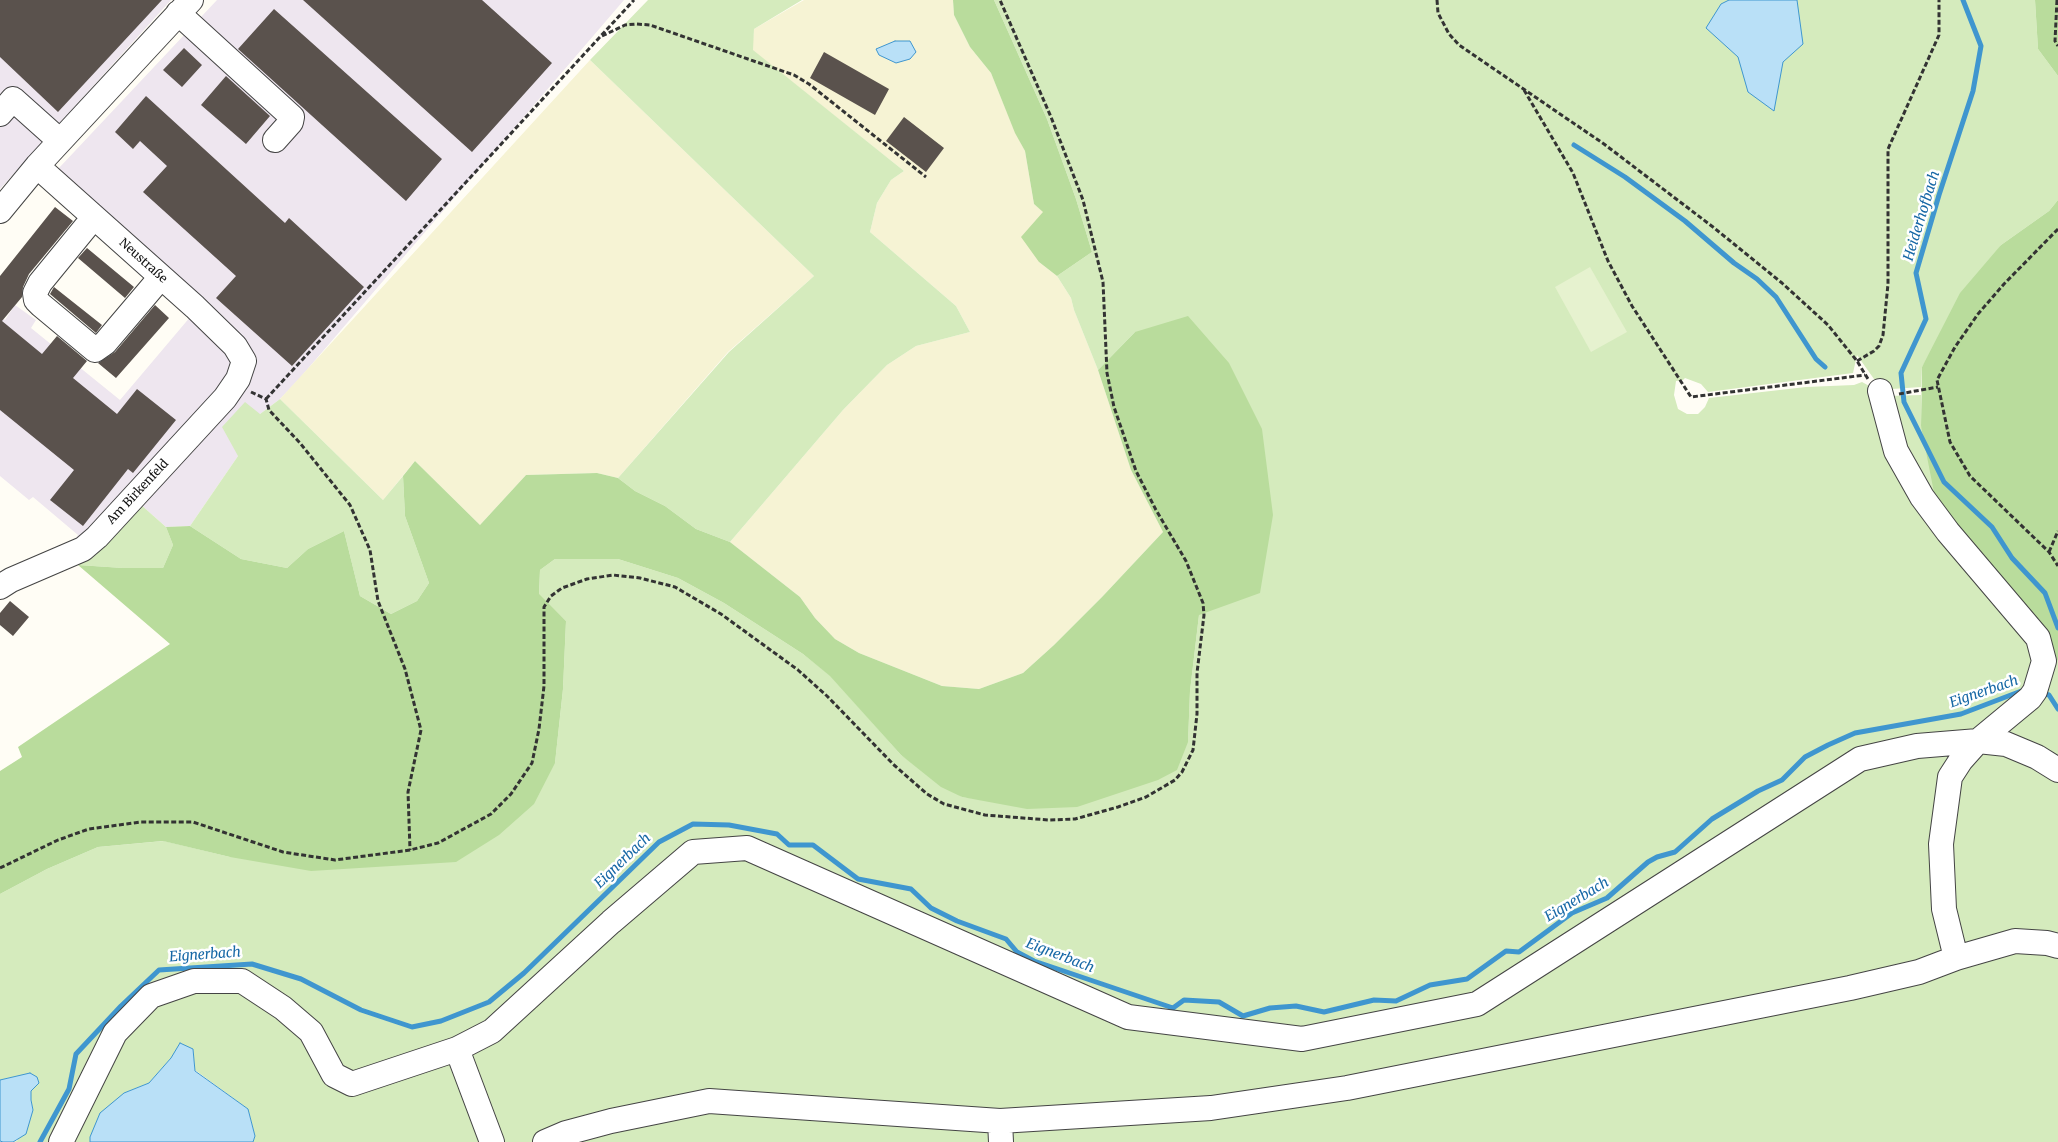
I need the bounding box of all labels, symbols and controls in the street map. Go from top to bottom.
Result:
water label: Heiderhofbach [1900,169,1944,263]
street label: Neustraße [116,236,170,286]
street label: Am Birkenfeld [104,457,172,527]
water label: Eignerbach [1947,672,2021,712]
water label: Eignerbach [591,830,655,892]
water label: Eignerbach [1542,874,1612,926]
water label: Eignerbach [1024,935,1096,977]
water label: Eignerbach [169,944,241,966]

